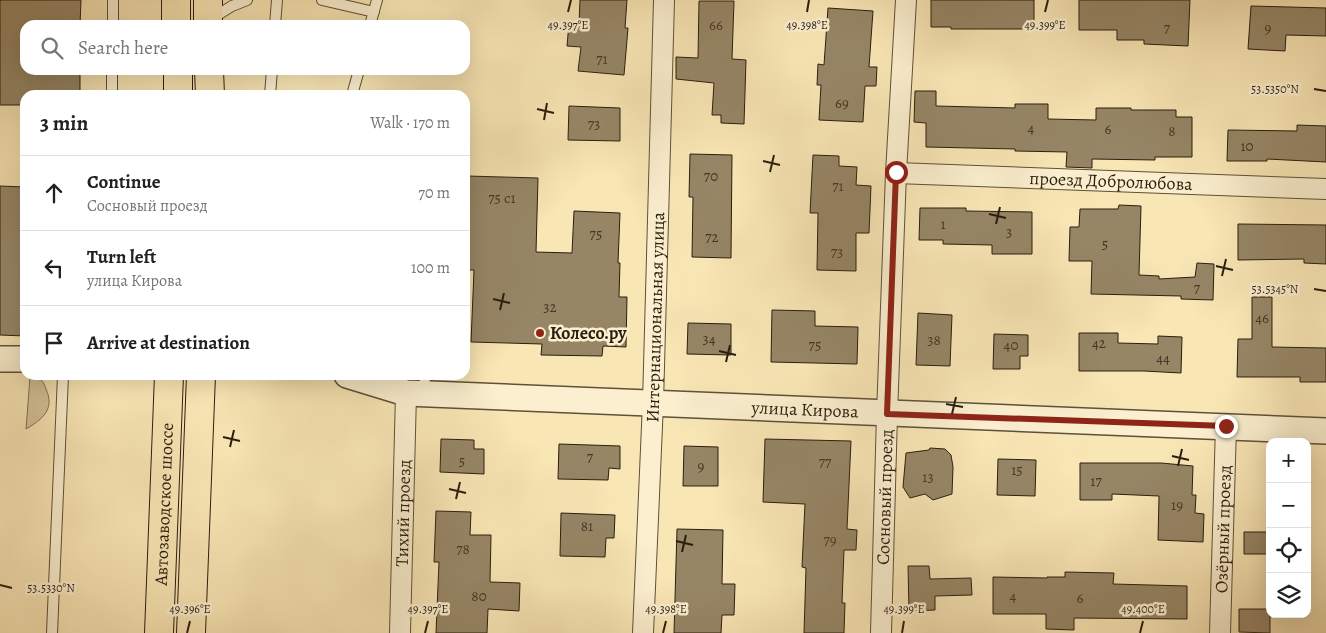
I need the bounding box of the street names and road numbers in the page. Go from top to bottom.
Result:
street label: проезд Добролюбова [1029,166,1194,196]
street label: Интернациональная улица [640,211,670,423]
street label: улица Кирова [750,395,860,424]
street label: Автозаводское шоссе [149,422,179,587]
street label: Сосновый проезд [871,429,899,565]
street label: Тихий проезд [390,459,416,567]
street label: Озёрный проезд [1209,464,1237,593]

